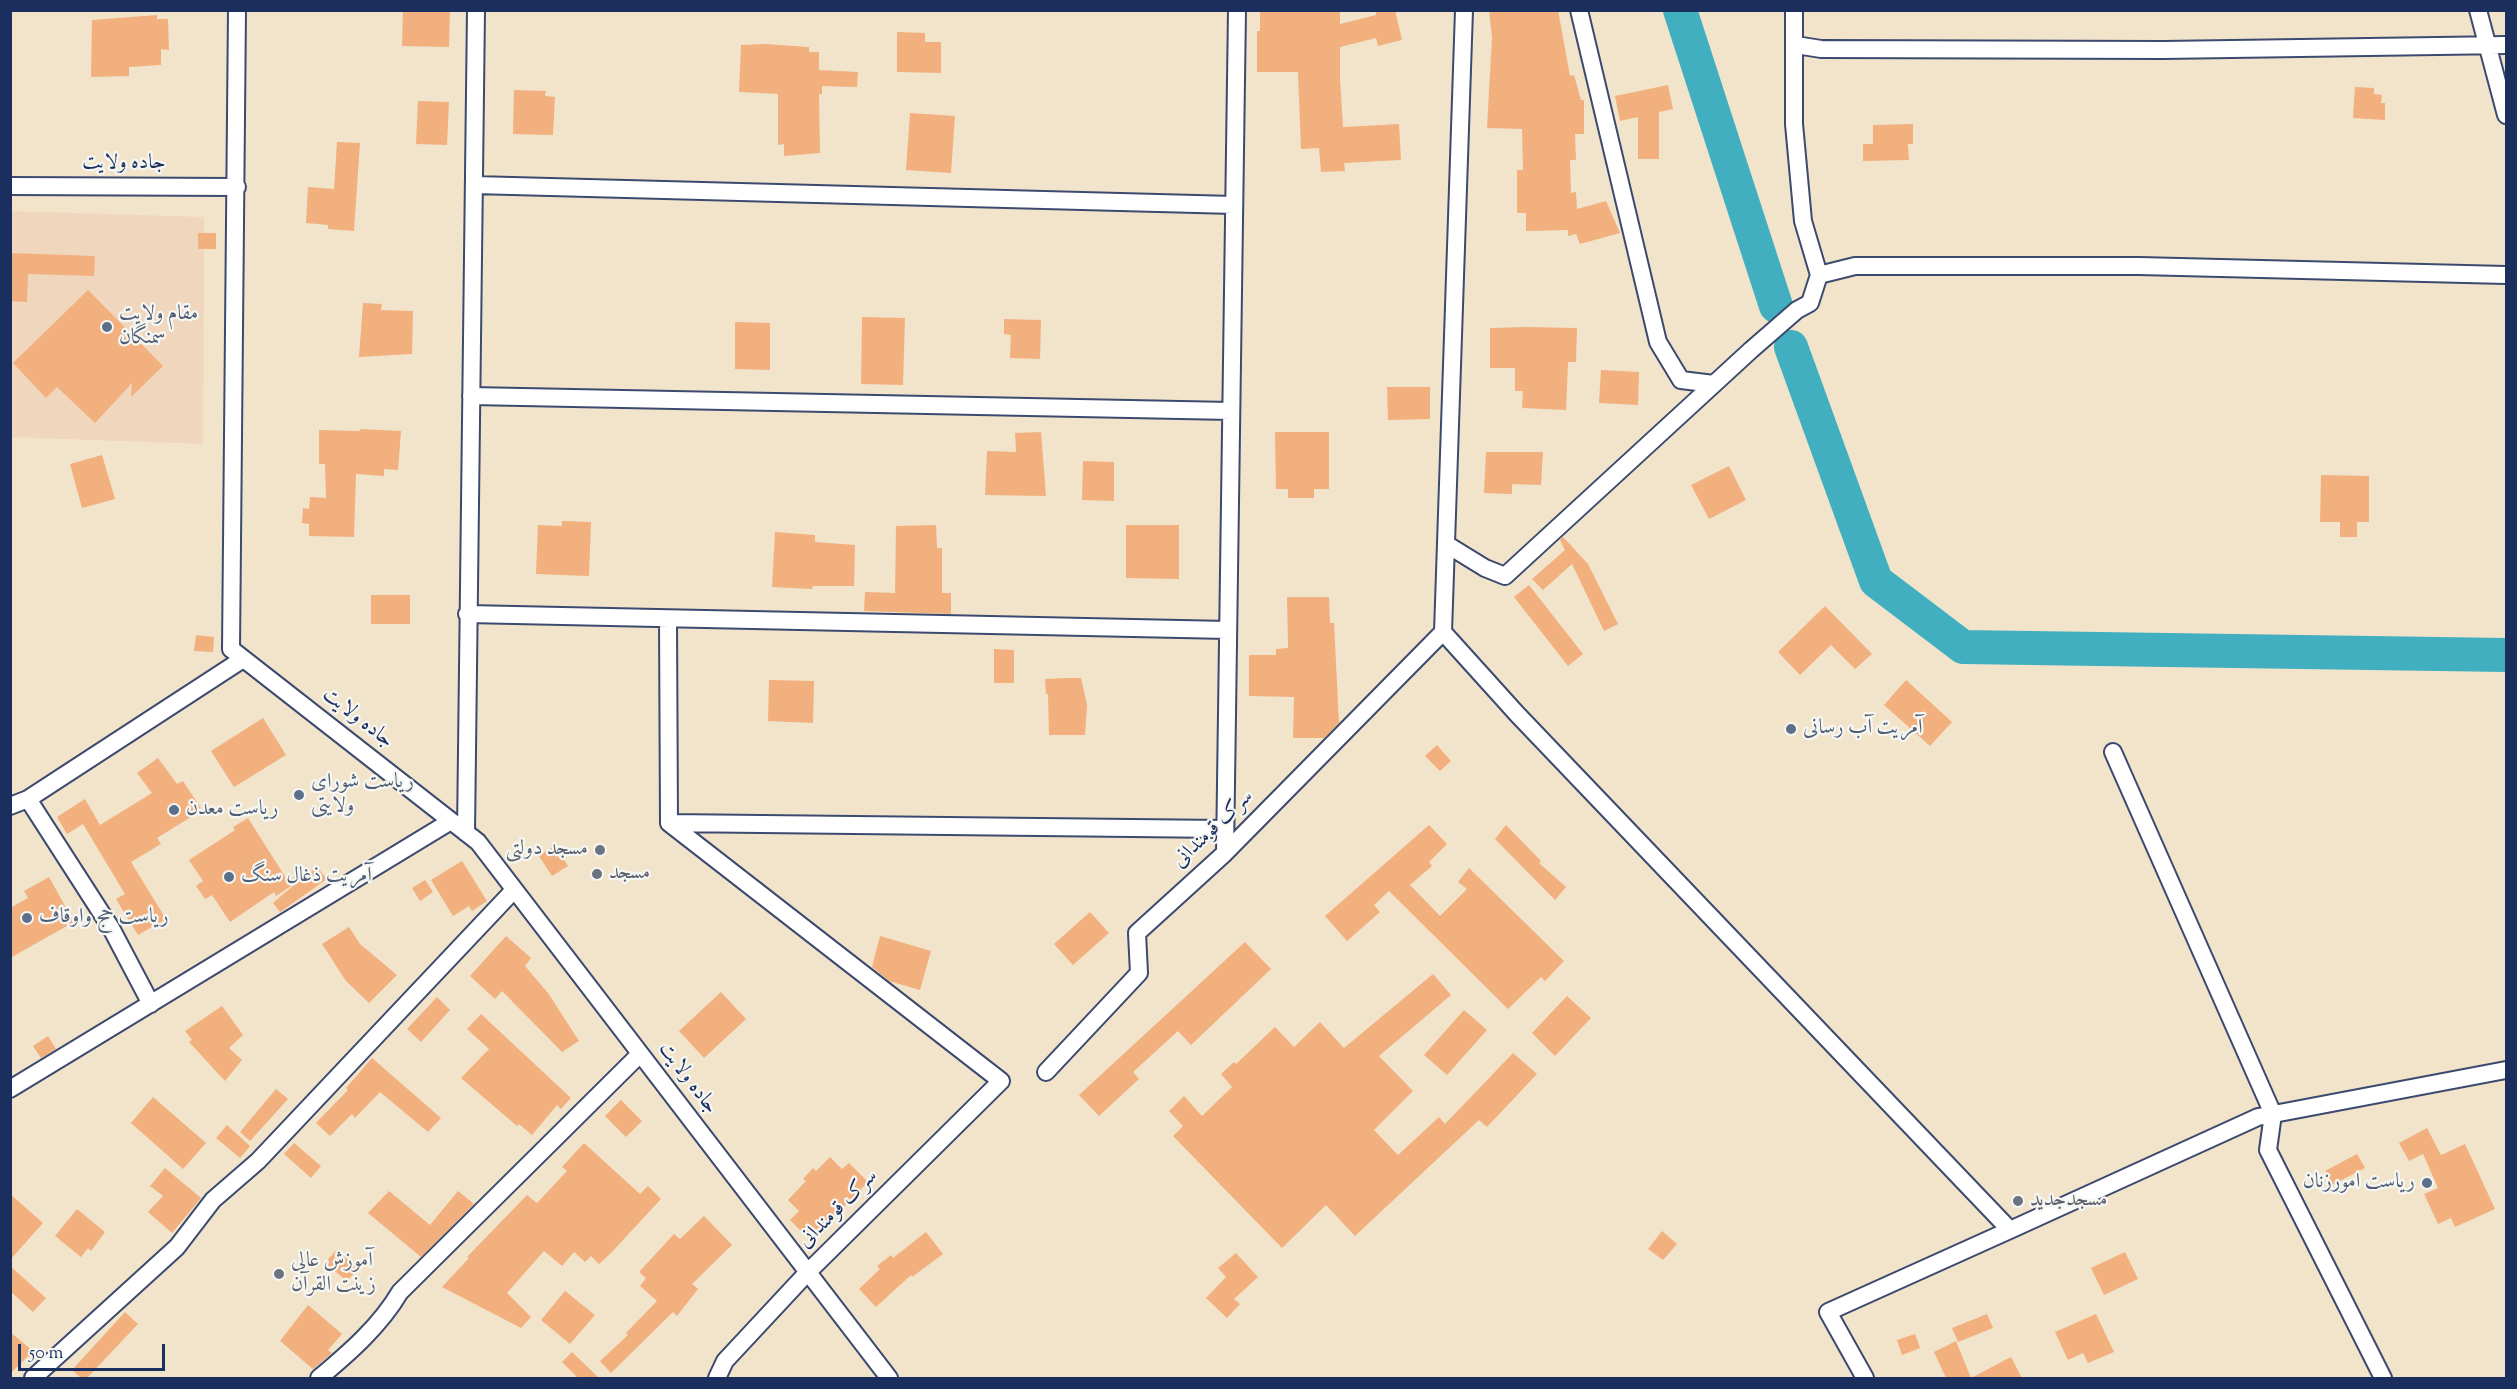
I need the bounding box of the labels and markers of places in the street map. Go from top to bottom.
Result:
place label: مقام ولایت سمنگان [119,302,198,352]
marker: مقام ولایت سمنگان [100,320,114,334]
place label: آمریت آب رسانی [1803,716,1922,742]
marker: آمریت آب رسانی [1784,722,1798,736]
place label: ریاست شورای ولایتی [311,770,414,820]
marker: ریاست شورای ولایتی [292,788,306,802]
place label: ریاست معدن [186,797,278,823]
marker: ریاست معدن [167,803,181,817]
place label: مسجد دولتی [506,837,588,863]
marker: مسجد دولتی [593,843,607,857]
place label: مسجد [609,861,650,887]
place label: آمریت ذغال سنگ [241,864,372,890]
marker: مسجد [590,867,604,881]
marker: آمریت ذغال سنگ [222,870,236,884]
place label: ریاست حج واوقاف [39,905,169,931]
marker: ریاست حج واوقاف [20,911,34,925]
place label: ریاست امورزنان [2303,1170,2415,1196]
marker: ریاست امورزنان [2420,1176,2434,1190]
place label: مسجدجدید [2030,1188,2107,1214]
marker: مسجدجدید [2011,1194,2025,1208]
place label: آموزش عالی زینت القرآن [291,1249,376,1299]
marker: آموزش عالی زینت القرآن [272,1267,286,1281]

